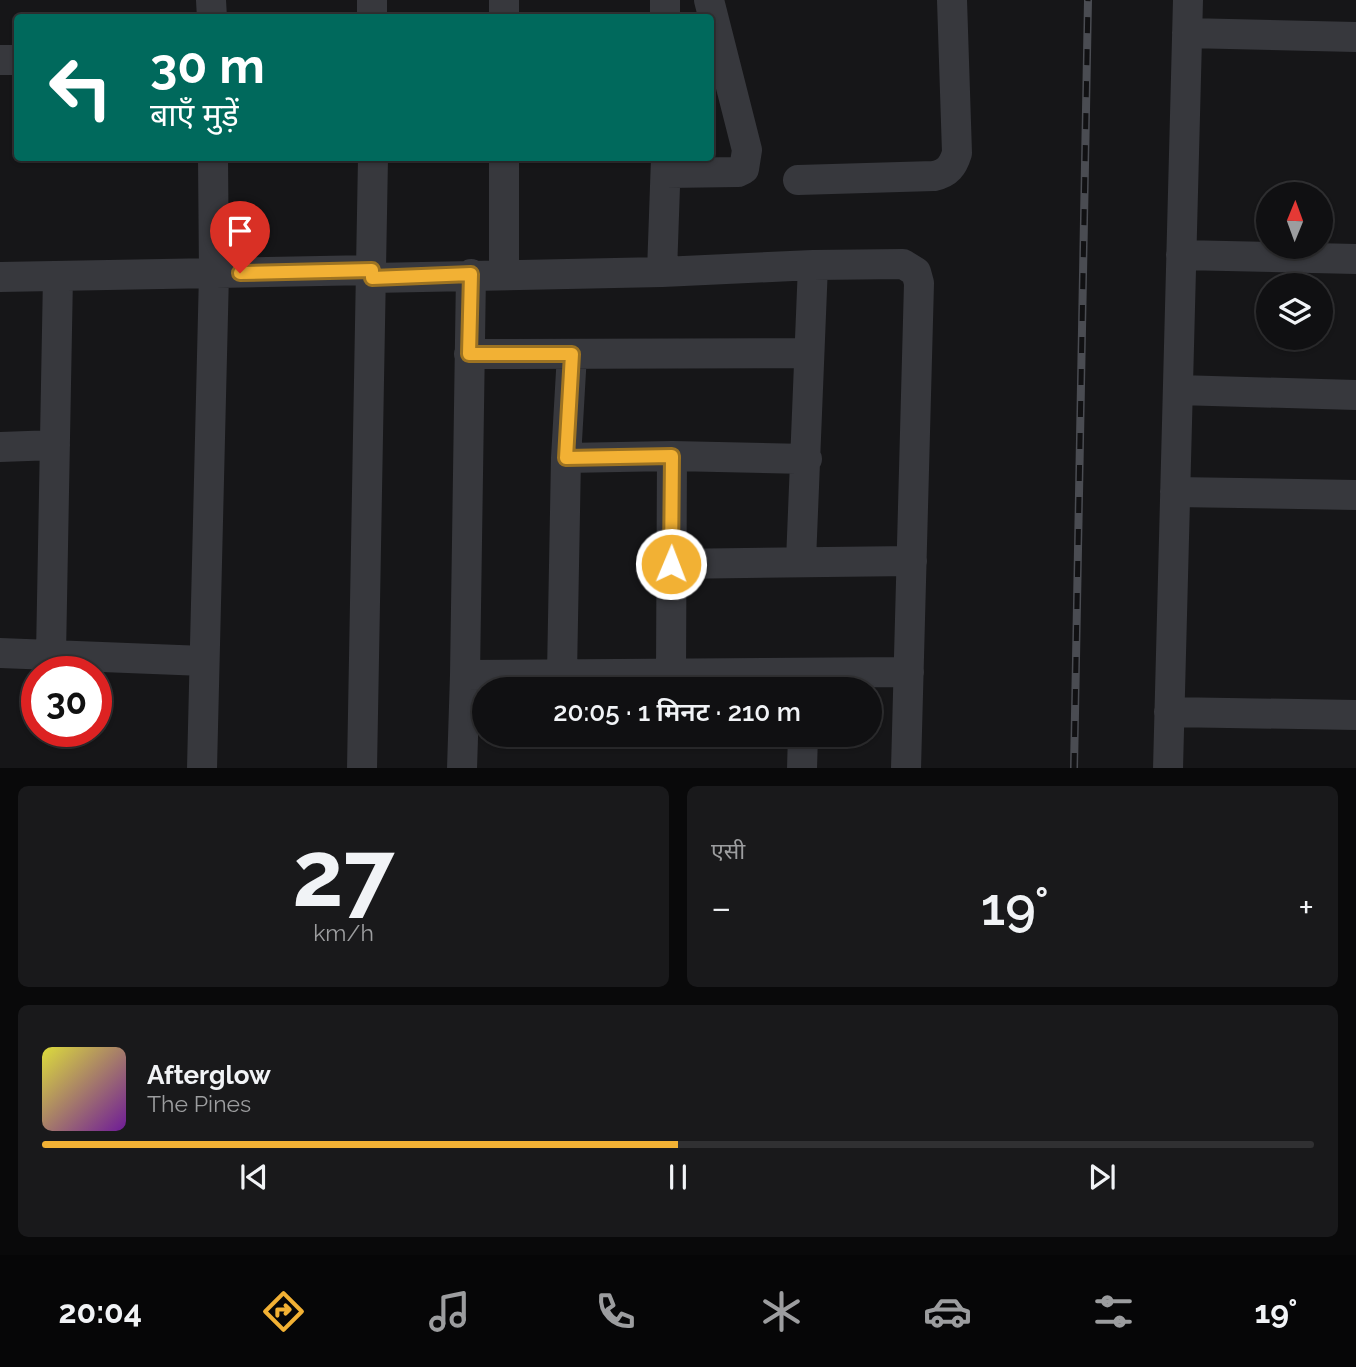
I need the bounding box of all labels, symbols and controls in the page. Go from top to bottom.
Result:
text: 30 m [150,37,265,94]
icon: left [35,42,126,133]
text: बाएँ मुड़ें [150,96,239,133]
north arrow [1256,182,1334,259]
map controls [1256,182,1333,350]
pin [210,201,270,273]
icon: arrive [221,212,259,250]
button: layers [1256,273,1333,350]
position arrow [634,527,708,601]
speed limit sign: 30 [21,656,112,747]
text: 20:05 · 1 मिनट · 210 m [553,697,801,727]
text: 27 [292,820,395,927]
text: एसी [711,837,745,864]
text: 19° [981,876,1049,937]
text: − [711,885,731,930]
text: + [1298,885,1314,930]
text: km/h [313,919,374,946]
text: Afterglow [147,1060,271,1090]
text: The Pines [147,1090,251,1117]
icon: previous [235,1158,273,1196]
icon: pause [659,1158,697,1196]
icon: next [1083,1158,1121,1196]
icon: directions [259,1287,308,1336]
icon: music [425,1287,474,1336]
icon: phone [591,1287,640,1336]
icon: climate [757,1287,806,1336]
icon: car [923,1287,972,1336]
icon: filters [1089,1287,1138,1336]
text: 20:04 [58,1293,142,1330]
text: 19° [1255,1293,1297,1330]

